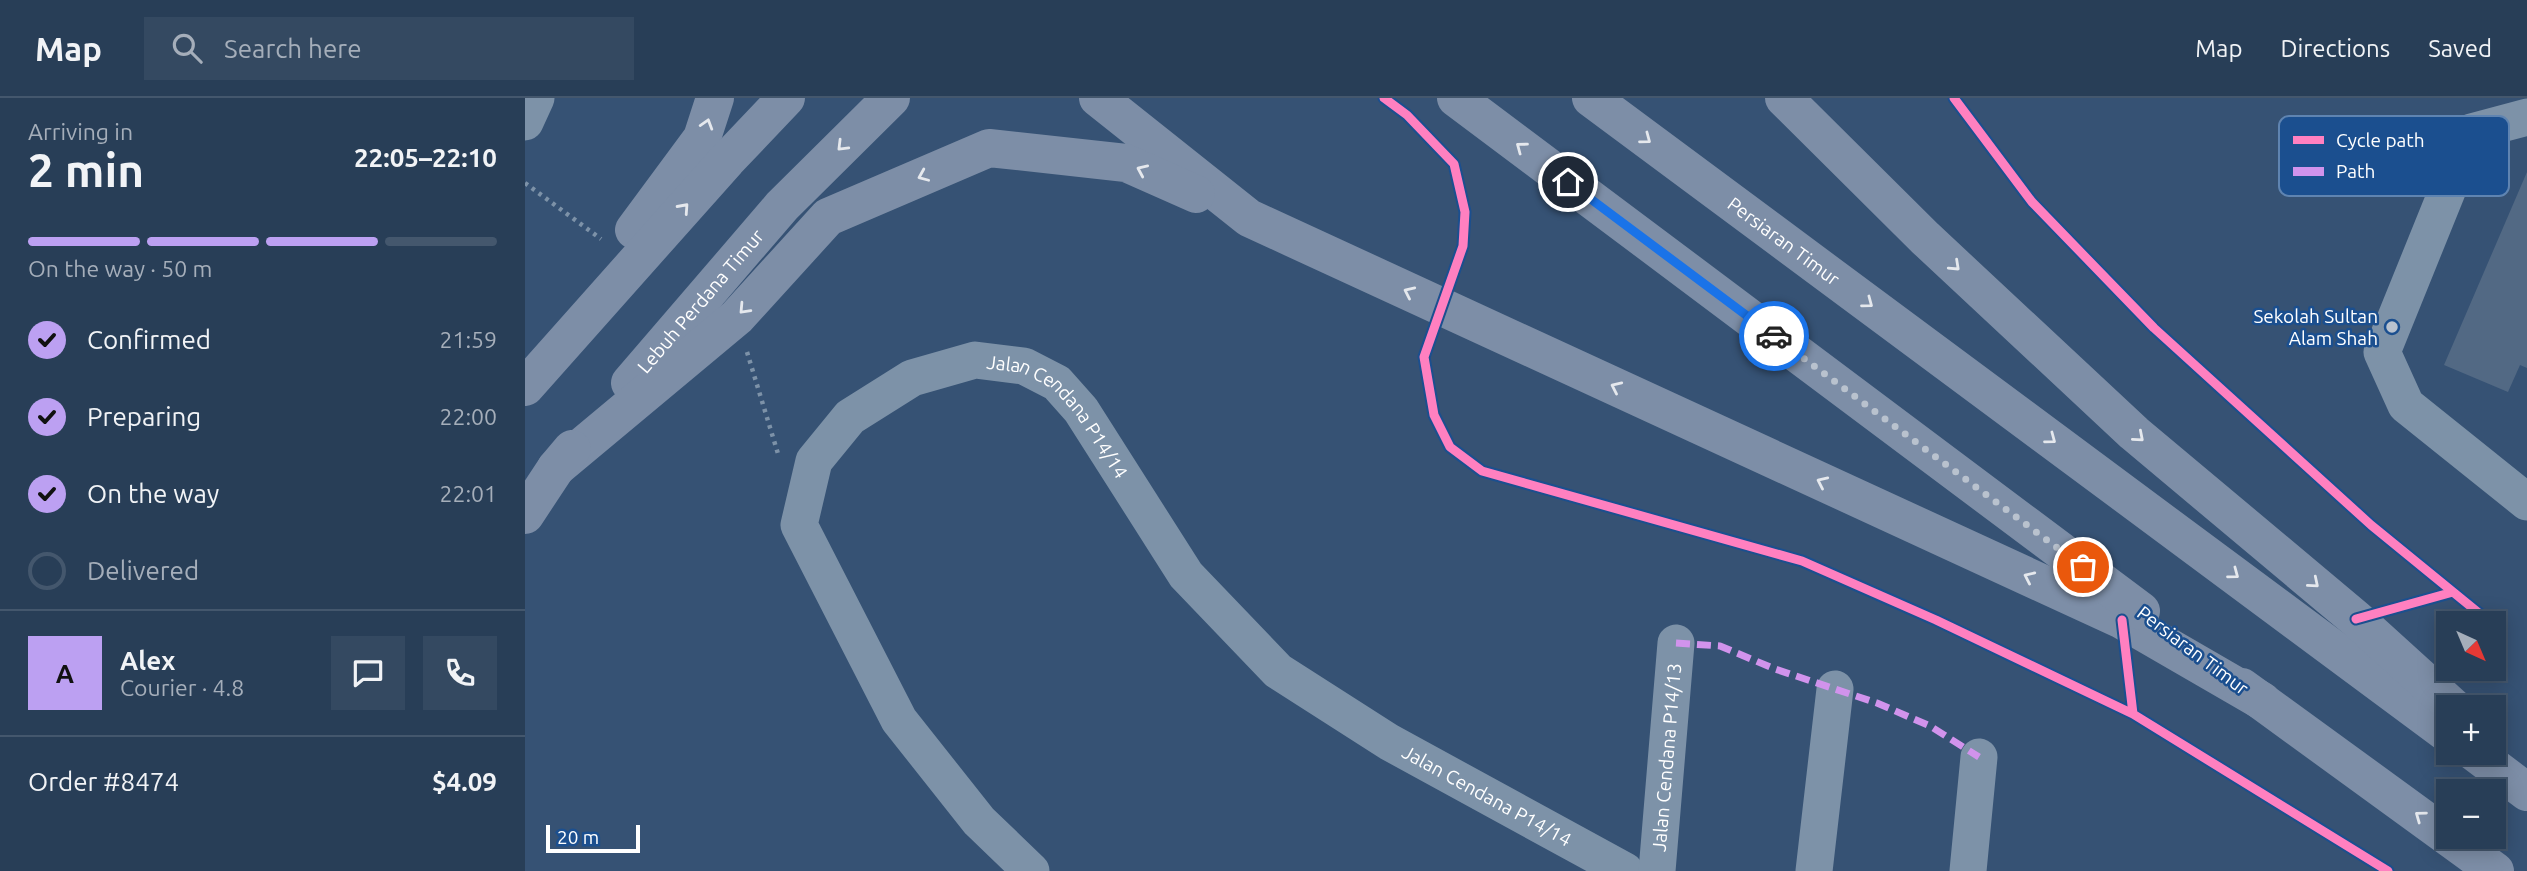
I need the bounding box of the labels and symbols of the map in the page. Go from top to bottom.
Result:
legend [2279,116,2509,196]
one-way arrow [698,118,713,130]
text: Cycle path [2336,129,2425,151]
one-way arrow [1638,130,1651,143]
one-way arrow [838,138,850,150]
one-way arrow [1516,142,1529,155]
pin [1538,152,1598,212]
text: Path [2336,160,2375,182]
one-way arrow [1137,164,1149,178]
one-way arrow [917,168,930,182]
street label: Persiaran Timur [1724,192,1844,290]
one-way arrow [676,203,688,216]
street label: Lebuh Perdana Timur [633,225,768,377]
one-way arrow [1947,257,1960,270]
one-way arrow [1404,286,1416,300]
one-way arrow [1860,295,1873,308]
one-way arrow [740,301,753,314]
courier [1739,301,1809,371]
place label: Sekolah Sultan Alam Shah [2253,305,2378,349]
marker: Sekolah Sultan Alam Shah [2384,319,2400,335]
street label: Jalan Cendana P14/14 [985,351,1132,482]
one-way arrow [1610,381,1623,395]
one-way arrow [2131,429,2144,442]
one-way arrow [2043,431,2056,443]
one-way arrow [1817,476,1829,490]
pin [2053,537,2113,597]
one-way arrow [2226,566,2238,579]
one-way arrow [2024,571,2036,585]
one-way arrow [2306,575,2318,588]
street label: Persiaran Timur [2133,601,2253,699]
north arrow [2436,611,2506,681]
street label: Jalan Cendana P14/13 [1648,662,1685,853]
street label: Jalan Cendana P14/14 [1399,740,1575,851]
one-way arrow [2415,812,2428,825]
scale bar [546,822,641,854]

